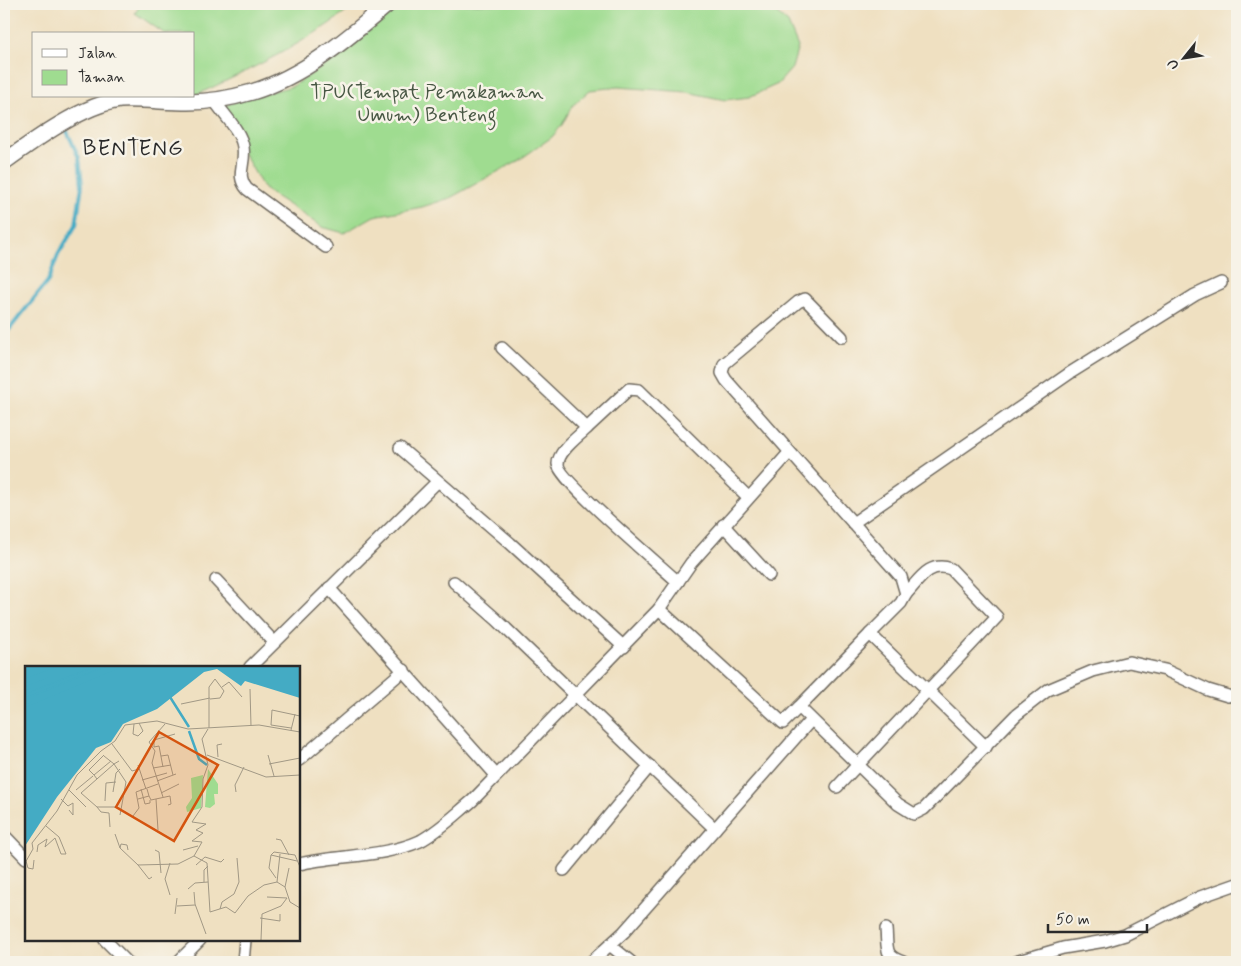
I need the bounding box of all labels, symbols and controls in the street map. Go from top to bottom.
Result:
legend [32,32,195,98]
north arrow [1158,32,1208,82]
text: Jalan [78,44,117,64]
text: U [1164,56,1184,72]
text: Taman [78,68,126,88]
park label: TPU(Tempat Pemakaman Umum) Benteng [310,79,544,131]
district label: BENTENG [82,135,184,163]
inset map [25,666,300,941]
scale bar [1048,901,1147,933]
text: 50 m [1056,910,1090,930]

